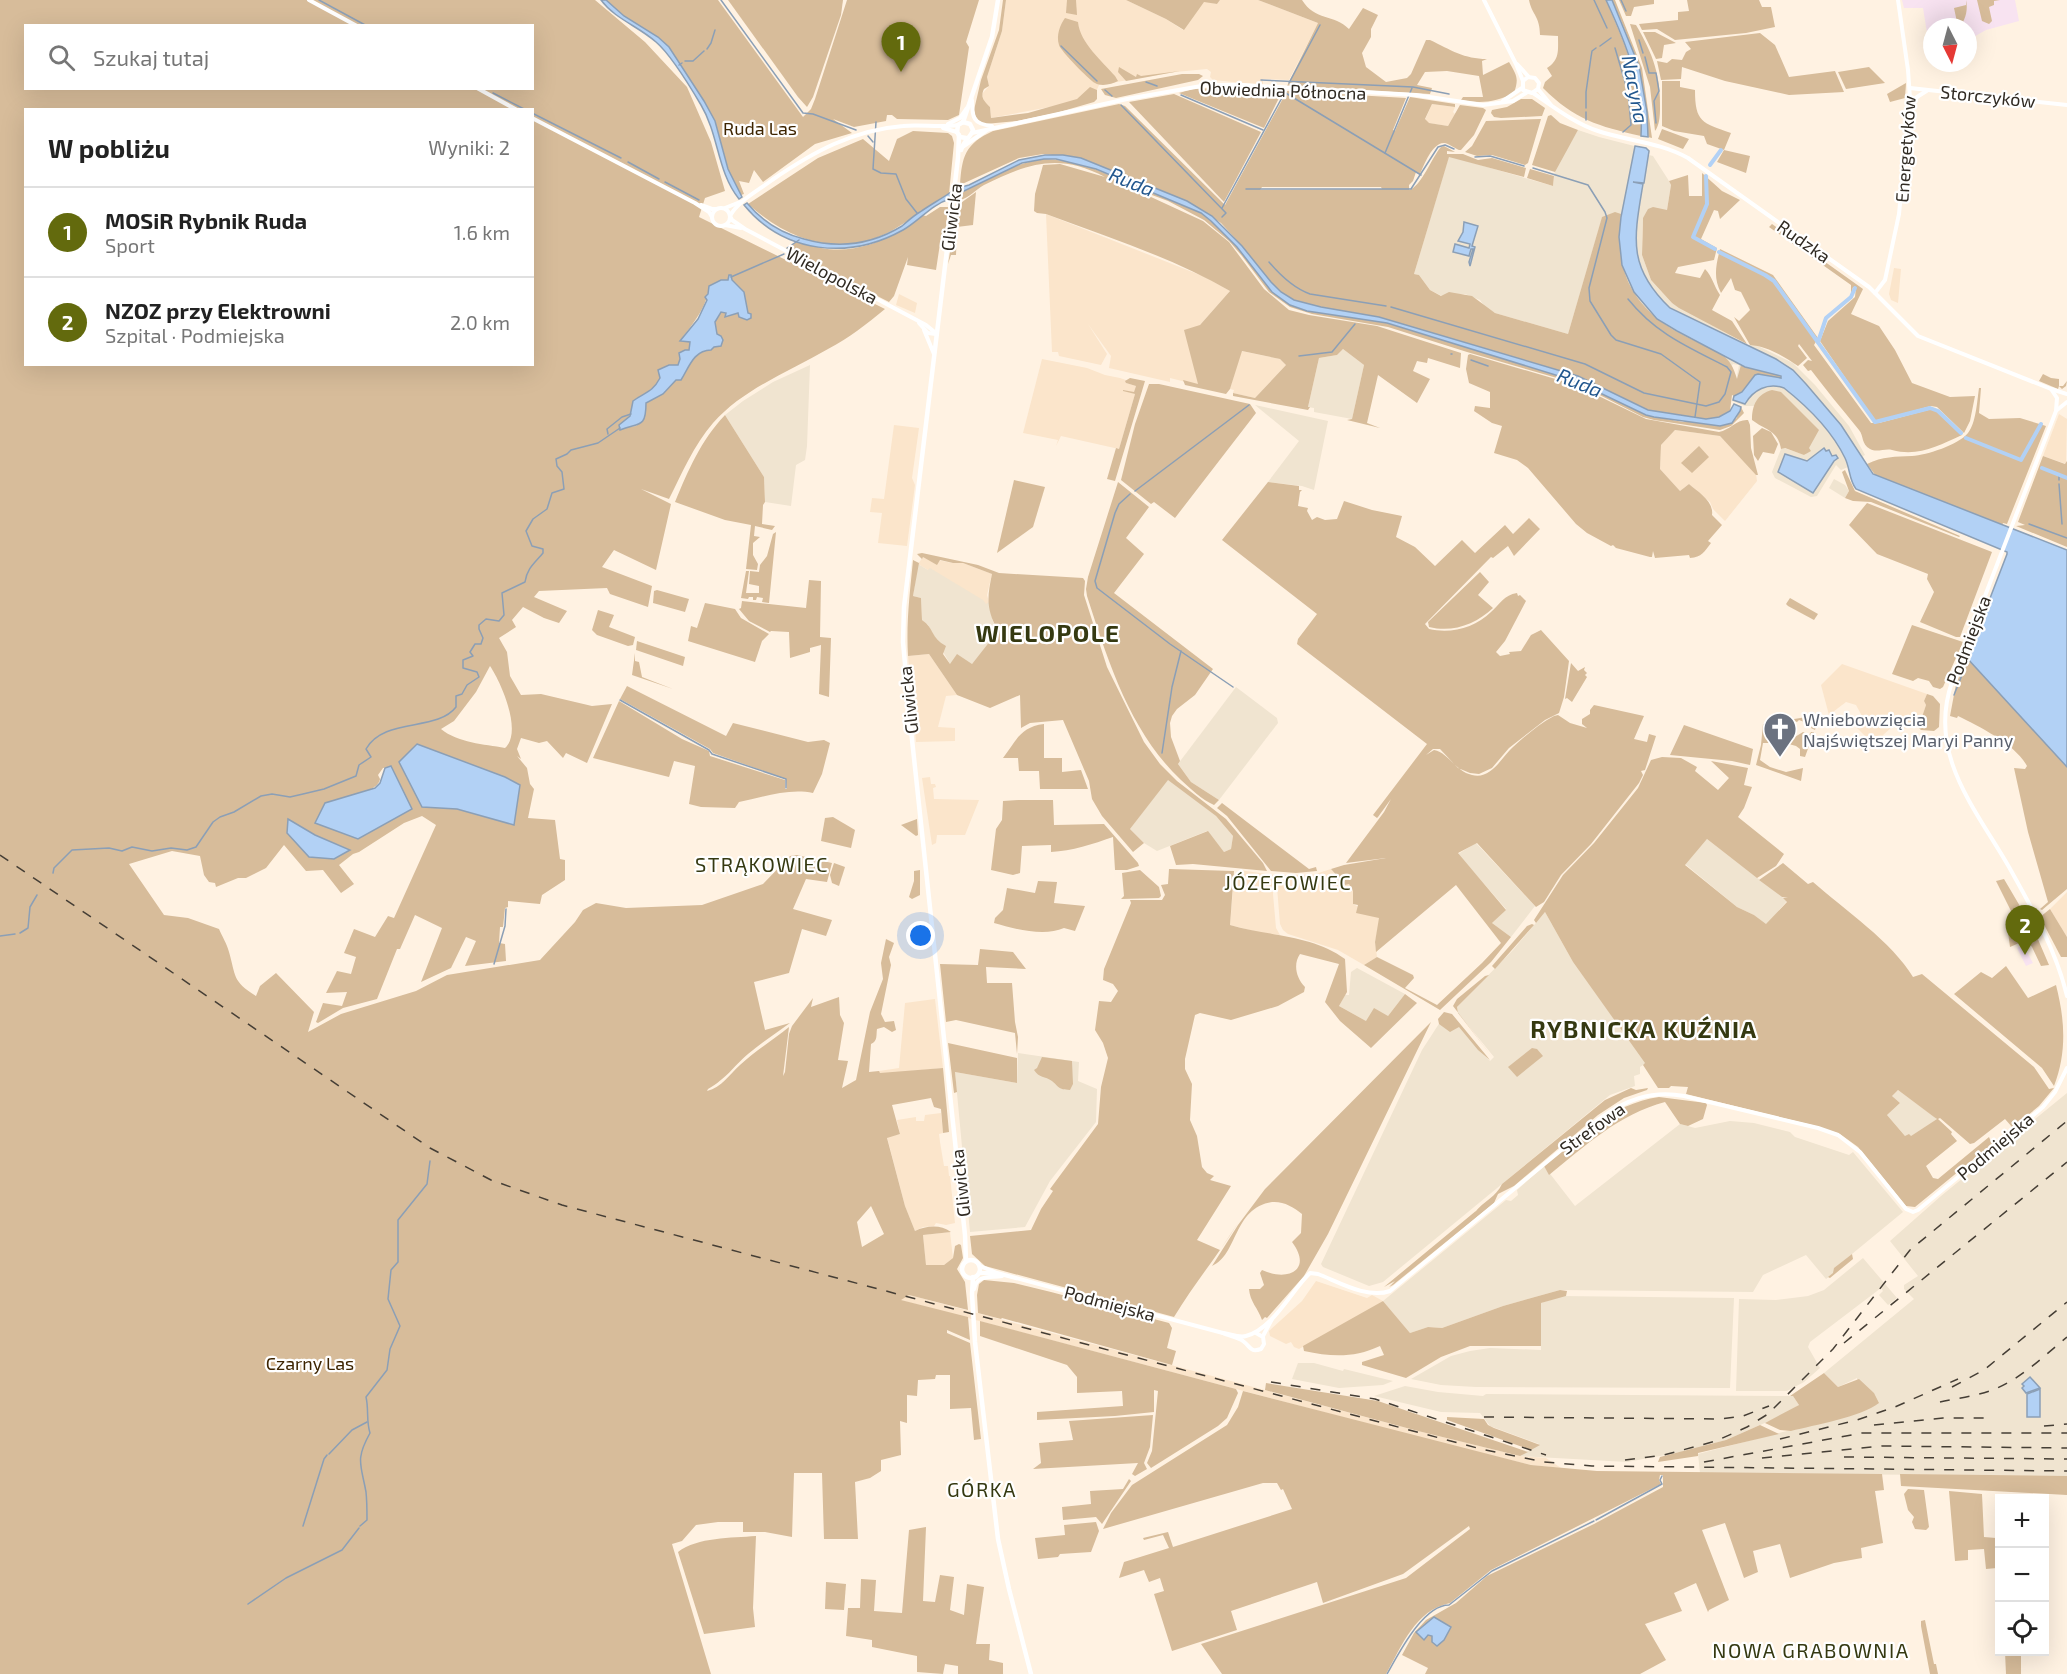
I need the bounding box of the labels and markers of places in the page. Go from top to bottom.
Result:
pin: 1 [882,22,920,72]
place label: Wniebowzięcia Najświętszej Maryi Panny [1803,708,2014,751]
church icon: Wniebowzięcia Najświętszej Maryi Panny [1762,711,1798,758]
pin: 2 [2006,906,2044,955]

